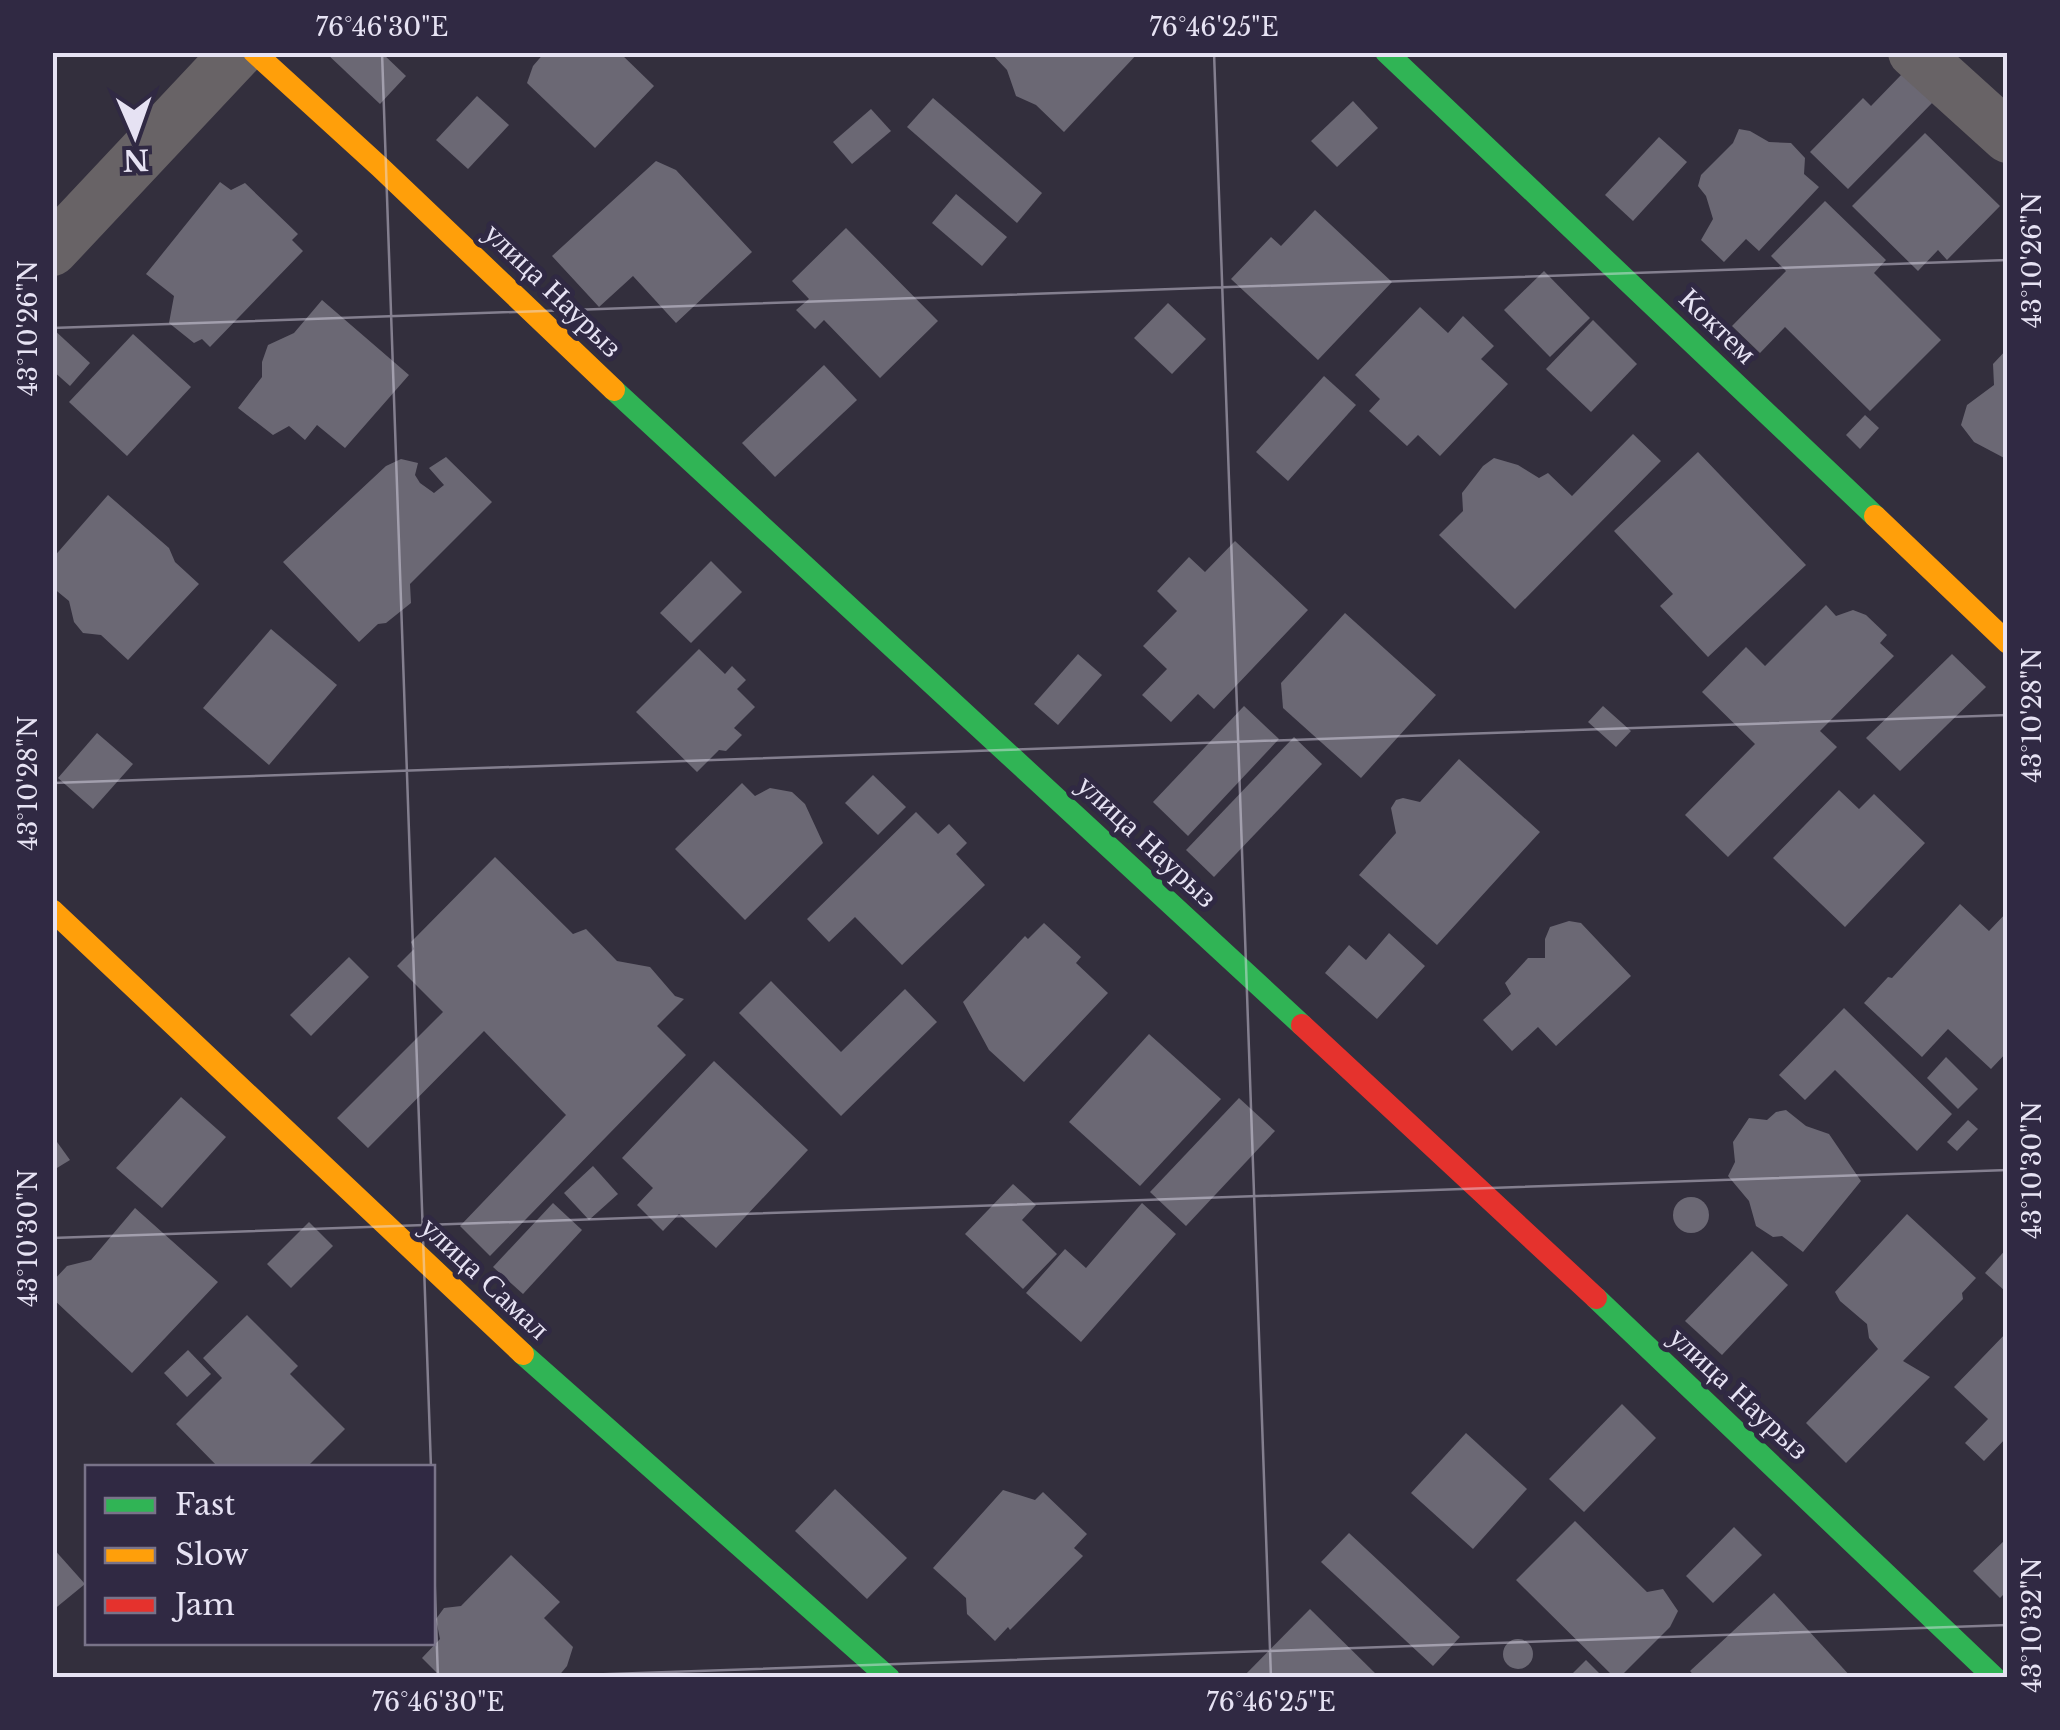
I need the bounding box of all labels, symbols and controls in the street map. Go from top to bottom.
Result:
text: 76°46'30"E [315,12,449,43]
text: 76°46'25"E [1149,12,1279,43]
north arrow [85,85,185,185]
text: N [122,142,150,177]
text: 43°10'26"N [2017,192,2048,328]
street label: улица Наурыз [476,214,630,365]
text: 43°10'26"N [13,260,44,396]
street label: Коктем [1672,280,1765,371]
text: 43°10'28"N [2017,647,2048,783]
text: 43°10'28"N [13,715,44,851]
street label: улица Наурыз [1070,766,1225,915]
text: 43°10'30"N [2017,1101,2048,1239]
text: 43°10'30"N [13,1169,44,1307]
street label: улица Самал [413,1208,558,1347]
street label: улица Наурыз [1662,1318,1817,1467]
legend [85,1465,435,1645]
text: Fast [175,1486,236,1523]
text: Slow [175,1536,249,1573]
text: 43°10'32"N [2017,1557,2048,1693]
text: Jam [171,1586,235,1623]
text: 76°46'30"E [371,1687,505,1718]
text: 76°46'25"E [1206,1687,1336,1718]

